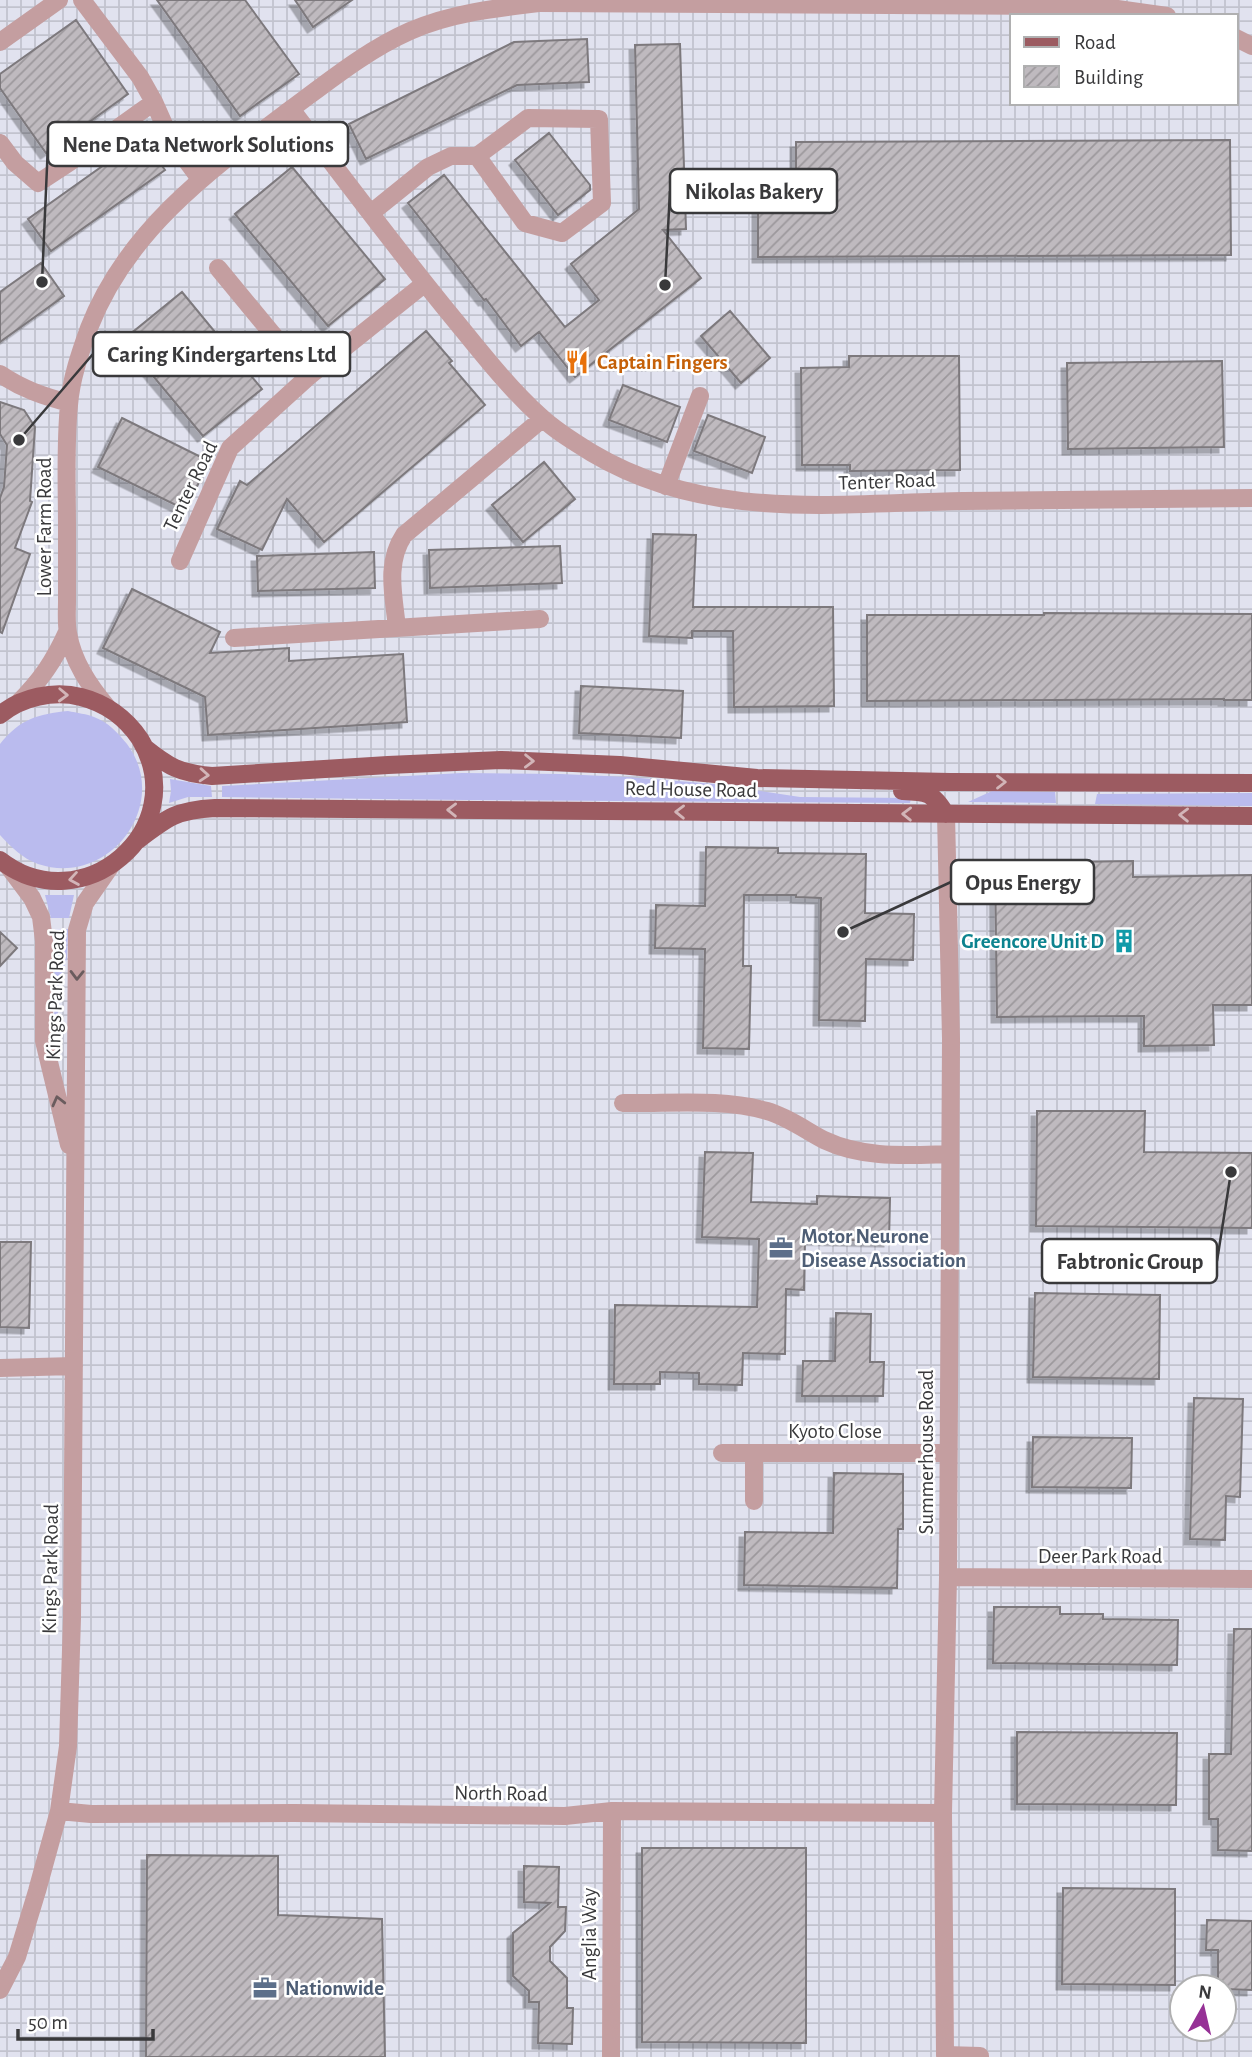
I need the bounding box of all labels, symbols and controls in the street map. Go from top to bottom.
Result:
legend [1010,14,1238,105]
text: Road [1074,32,1116,53]
text: Building [1074,67,1144,88]
callout: Nene Data Network Solutions [48,122,348,166]
text: Nene Data Network Solutions [62,134,334,157]
callout: Nikolas Bakery [670,169,837,213]
text: Nikolas Bakery [685,181,824,204]
callout: Caring Kindergartens Ltd [93,332,350,376]
text: Caring Kindergartens Ltd [107,344,337,367]
restaurant icon: Captain Fingers [563,348,591,376]
place label: Captain Fingers [597,352,728,373]
street label: Tenter Road [160,438,221,535]
street label: Lower Farm Road [34,457,55,597]
street label: Tenter Road [838,469,936,494]
one-way arrow [58,687,69,702]
one-way arrow [524,753,535,769]
one-way arrow [199,767,210,782]
one-way arrow [996,774,1007,790]
street label: Red House Road [625,778,758,801]
one-way arrow [447,802,457,818]
one-way arrow [674,804,685,820]
one-way arrow [902,806,912,822]
one-way arrow [1178,808,1189,823]
callout: Opus Energy [951,860,1094,904]
one-way arrow [68,871,79,886]
text: Opus Energy [965,872,1081,895]
building icon: Greencore Unit D [1110,927,1138,955]
street label: Kings Park Road [43,929,68,1061]
place label: Greencore Unit D [961,931,1104,952]
one-way arrow [69,970,84,981]
one-way arrow [52,1095,66,1107]
place label: Motor Neurone Disease Association [801,1226,966,1271]
office icon: Motor Neurone Disease Association [767,1234,795,1262]
callout: Fabtronic Group [1042,1239,1217,1283]
text: Fabtronic Group [1056,1251,1204,1274]
street label: Summerhouse Road [916,1369,937,1534]
street label: Kyoto Close [788,1421,882,1442]
street label: Kings Park Road [39,1504,62,1634]
street label: Deer Park Road [1038,1546,1162,1567]
street label: North Road [454,1782,548,1805]
street label: Anglia Way [579,1888,600,1980]
north arrow [1168,1973,1238,2043]
office icon: Nationwide [251,1974,279,2002]
place label: Nationwide [285,1978,384,1999]
text: N [1197,1982,1213,2003]
scale bar [18,1997,152,2041]
text: 50 m [28,2012,68,2033]

